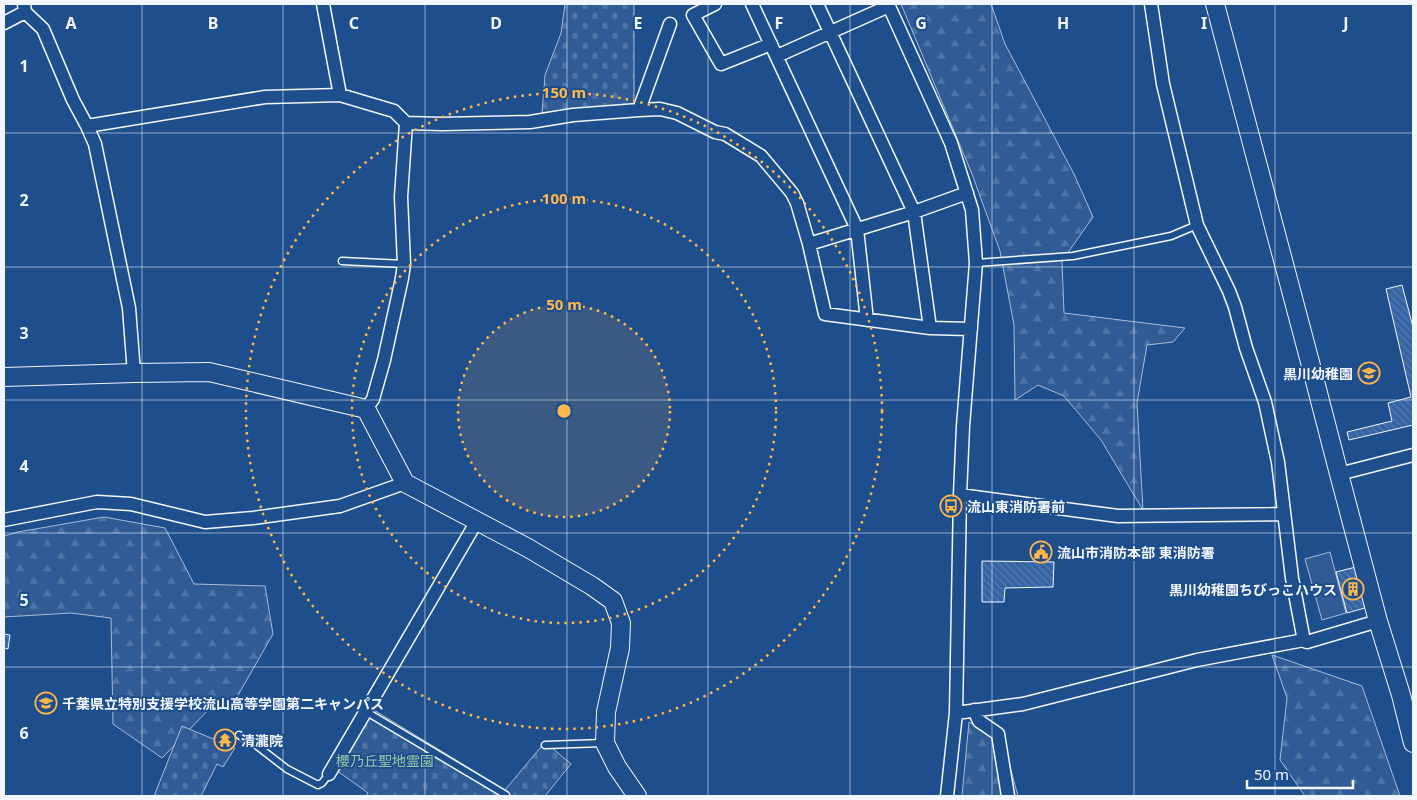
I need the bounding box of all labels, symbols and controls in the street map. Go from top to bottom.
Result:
text: A [65,12,77,34]
text: B [208,12,218,34]
text: C [349,12,359,34]
text: D [490,12,502,34]
text: E [634,12,643,34]
text: F [775,12,783,34]
text: G [915,12,927,34]
text: H [1057,12,1069,34]
text: I [1201,12,1207,34]
text: J [1341,12,1349,34]
text: 1 [19,55,29,77]
text: 150 m [542,82,586,102]
text: 100 m [542,188,586,208]
text: 2 [19,189,29,211]
text: 50 m [546,294,582,314]
text: 3 [19,322,29,344]
school or university icon: 黒川幼稚園 [1357,361,1381,385]
place label: 黒川幼稚園 [1283,364,1353,383]
centre of rings [555,402,573,420]
text: 4 [19,455,29,477]
bus stop icon: 流山東消防署前 [939,494,963,518]
place label: 流山東消防署前 [967,497,1065,516]
public building icon: 流山市消防本部 東消防署 [1029,540,1053,564]
place label: 流山市消防本部 東消防署 [1057,543,1215,562]
building icon: 黒川幼稚園ちびっこハウス [1341,577,1365,601]
place label: 黒川幼稚園ちびっこハウス [1169,580,1337,599]
text: 5 [19,589,29,611]
school or university icon: 千葉県立特別支援学校流山高等学園第二キャンパス [34,691,58,715]
place label: 千葉県立特別支援学校流山高等学園第二キャンパス [62,694,384,713]
text: 6 [19,722,29,744]
temple icon: 清瀧院 [213,728,237,752]
place label: 清瀧院 [241,731,283,750]
park label: 櫻乃丘聖地霊園 [336,751,434,770]
scale bar [1247,758,1353,790]
text: 50 m [1254,764,1289,784]

